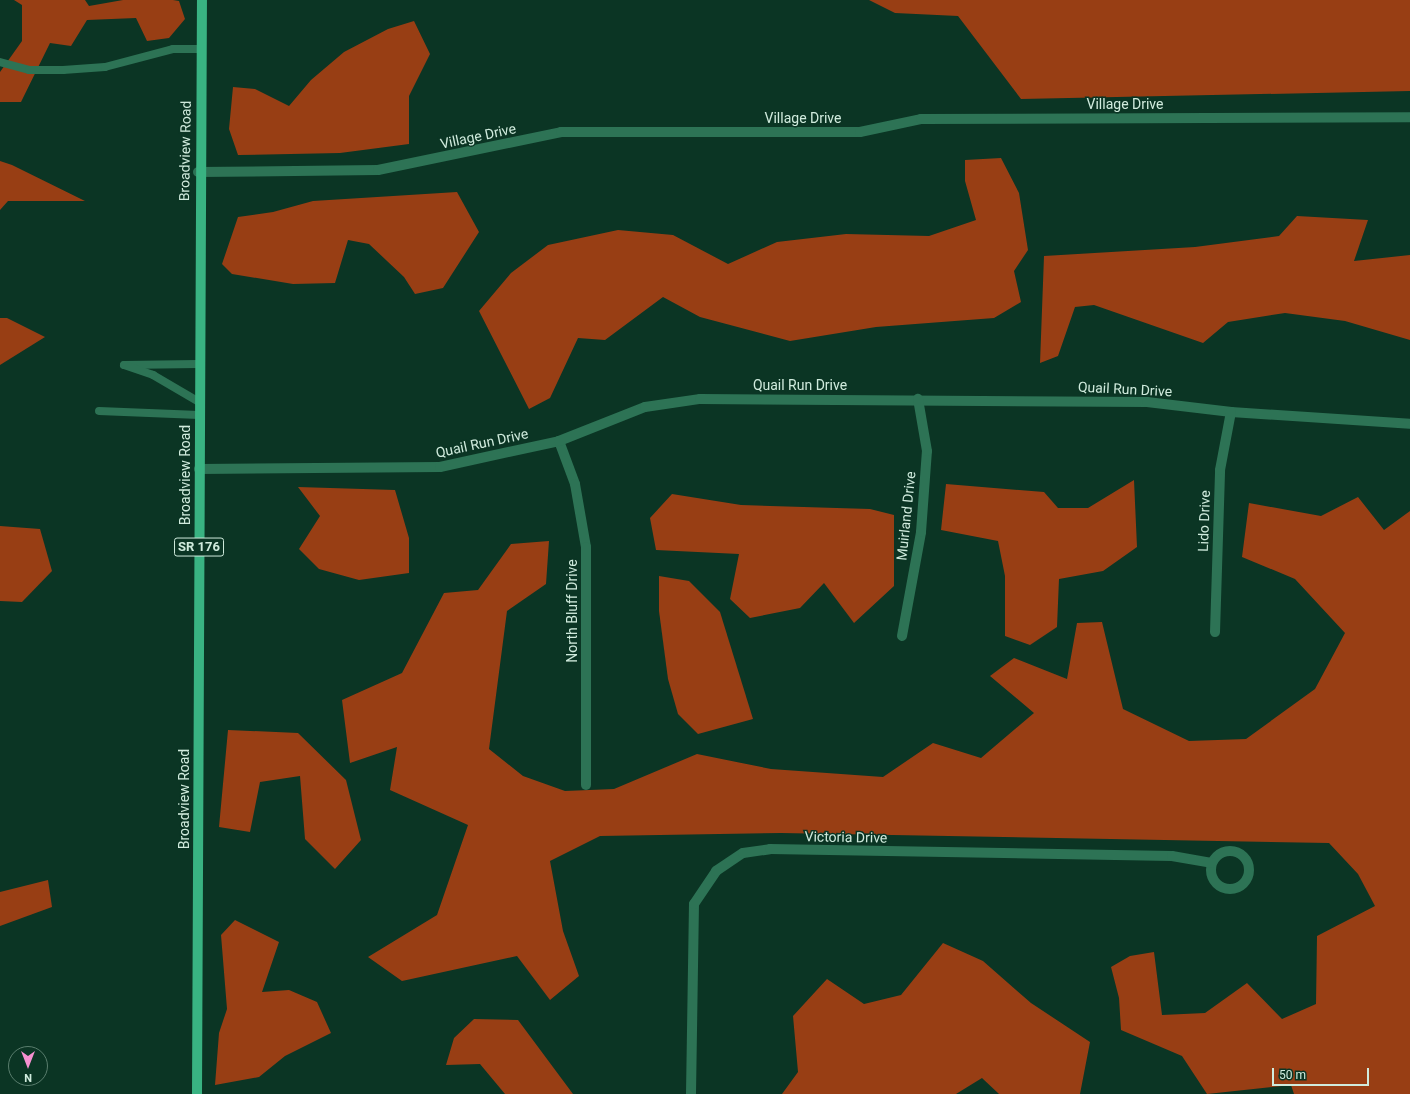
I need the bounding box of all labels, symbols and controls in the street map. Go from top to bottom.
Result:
street label: Village Drive [1087,96,1163,112]
street label: Broadview Road [176,101,194,201]
street label: Village Drive [765,110,841,126]
street label: Village Drive [439,120,517,152]
street label: Quail Run Drive [753,377,847,393]
street label: Quail Run Drive [1078,378,1172,400]
street label: Broadview Road [177,425,193,525]
street label: Quail Run Drive [434,425,530,461]
street label: Muirland Drive [893,471,919,561]
street label: Lido Drive [1195,490,1213,552]
road number: SR 176 [174,536,224,558]
street label: North Bluff Drive [564,559,580,663]
street label: Broadview Road [176,749,192,849]
street label: Victoria Drive [804,828,888,846]
north arrow [8,1046,48,1086]
scale bar [1274,1060,1371,1086]
text: 50 m [1279,1068,1306,1082]
text: N [24,1071,32,1084]

